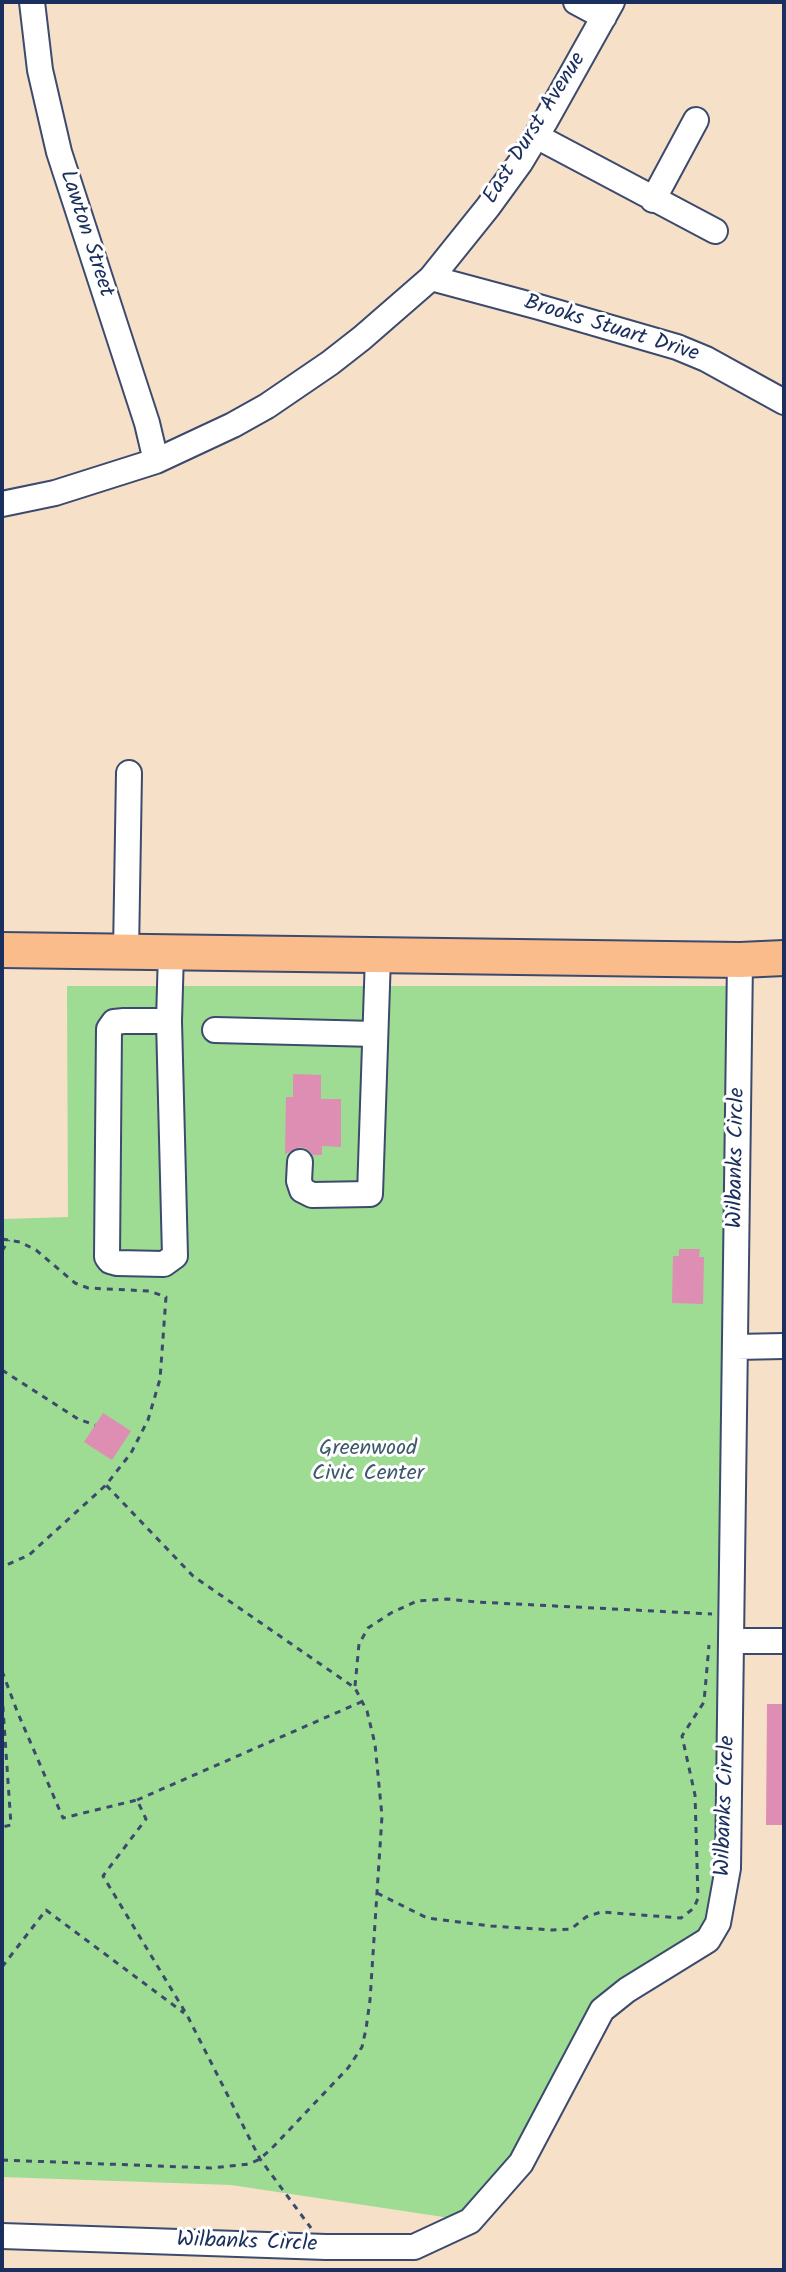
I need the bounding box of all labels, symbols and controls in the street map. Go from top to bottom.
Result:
street label: East Durst Avenue [479,48,593,210]
street label: Lawton Street [52,167,118,301]
street label: Brooks Stuart Drive [520,291,702,369]
street label: Wilbanks Circle [724,1087,752,1229]
park label: Greenwood Civic Center [312,1437,424,1488]
street label: Wilbanks Circle [711,1735,743,1877]
street label: Wilbanks Circle [176,2228,318,2260]

